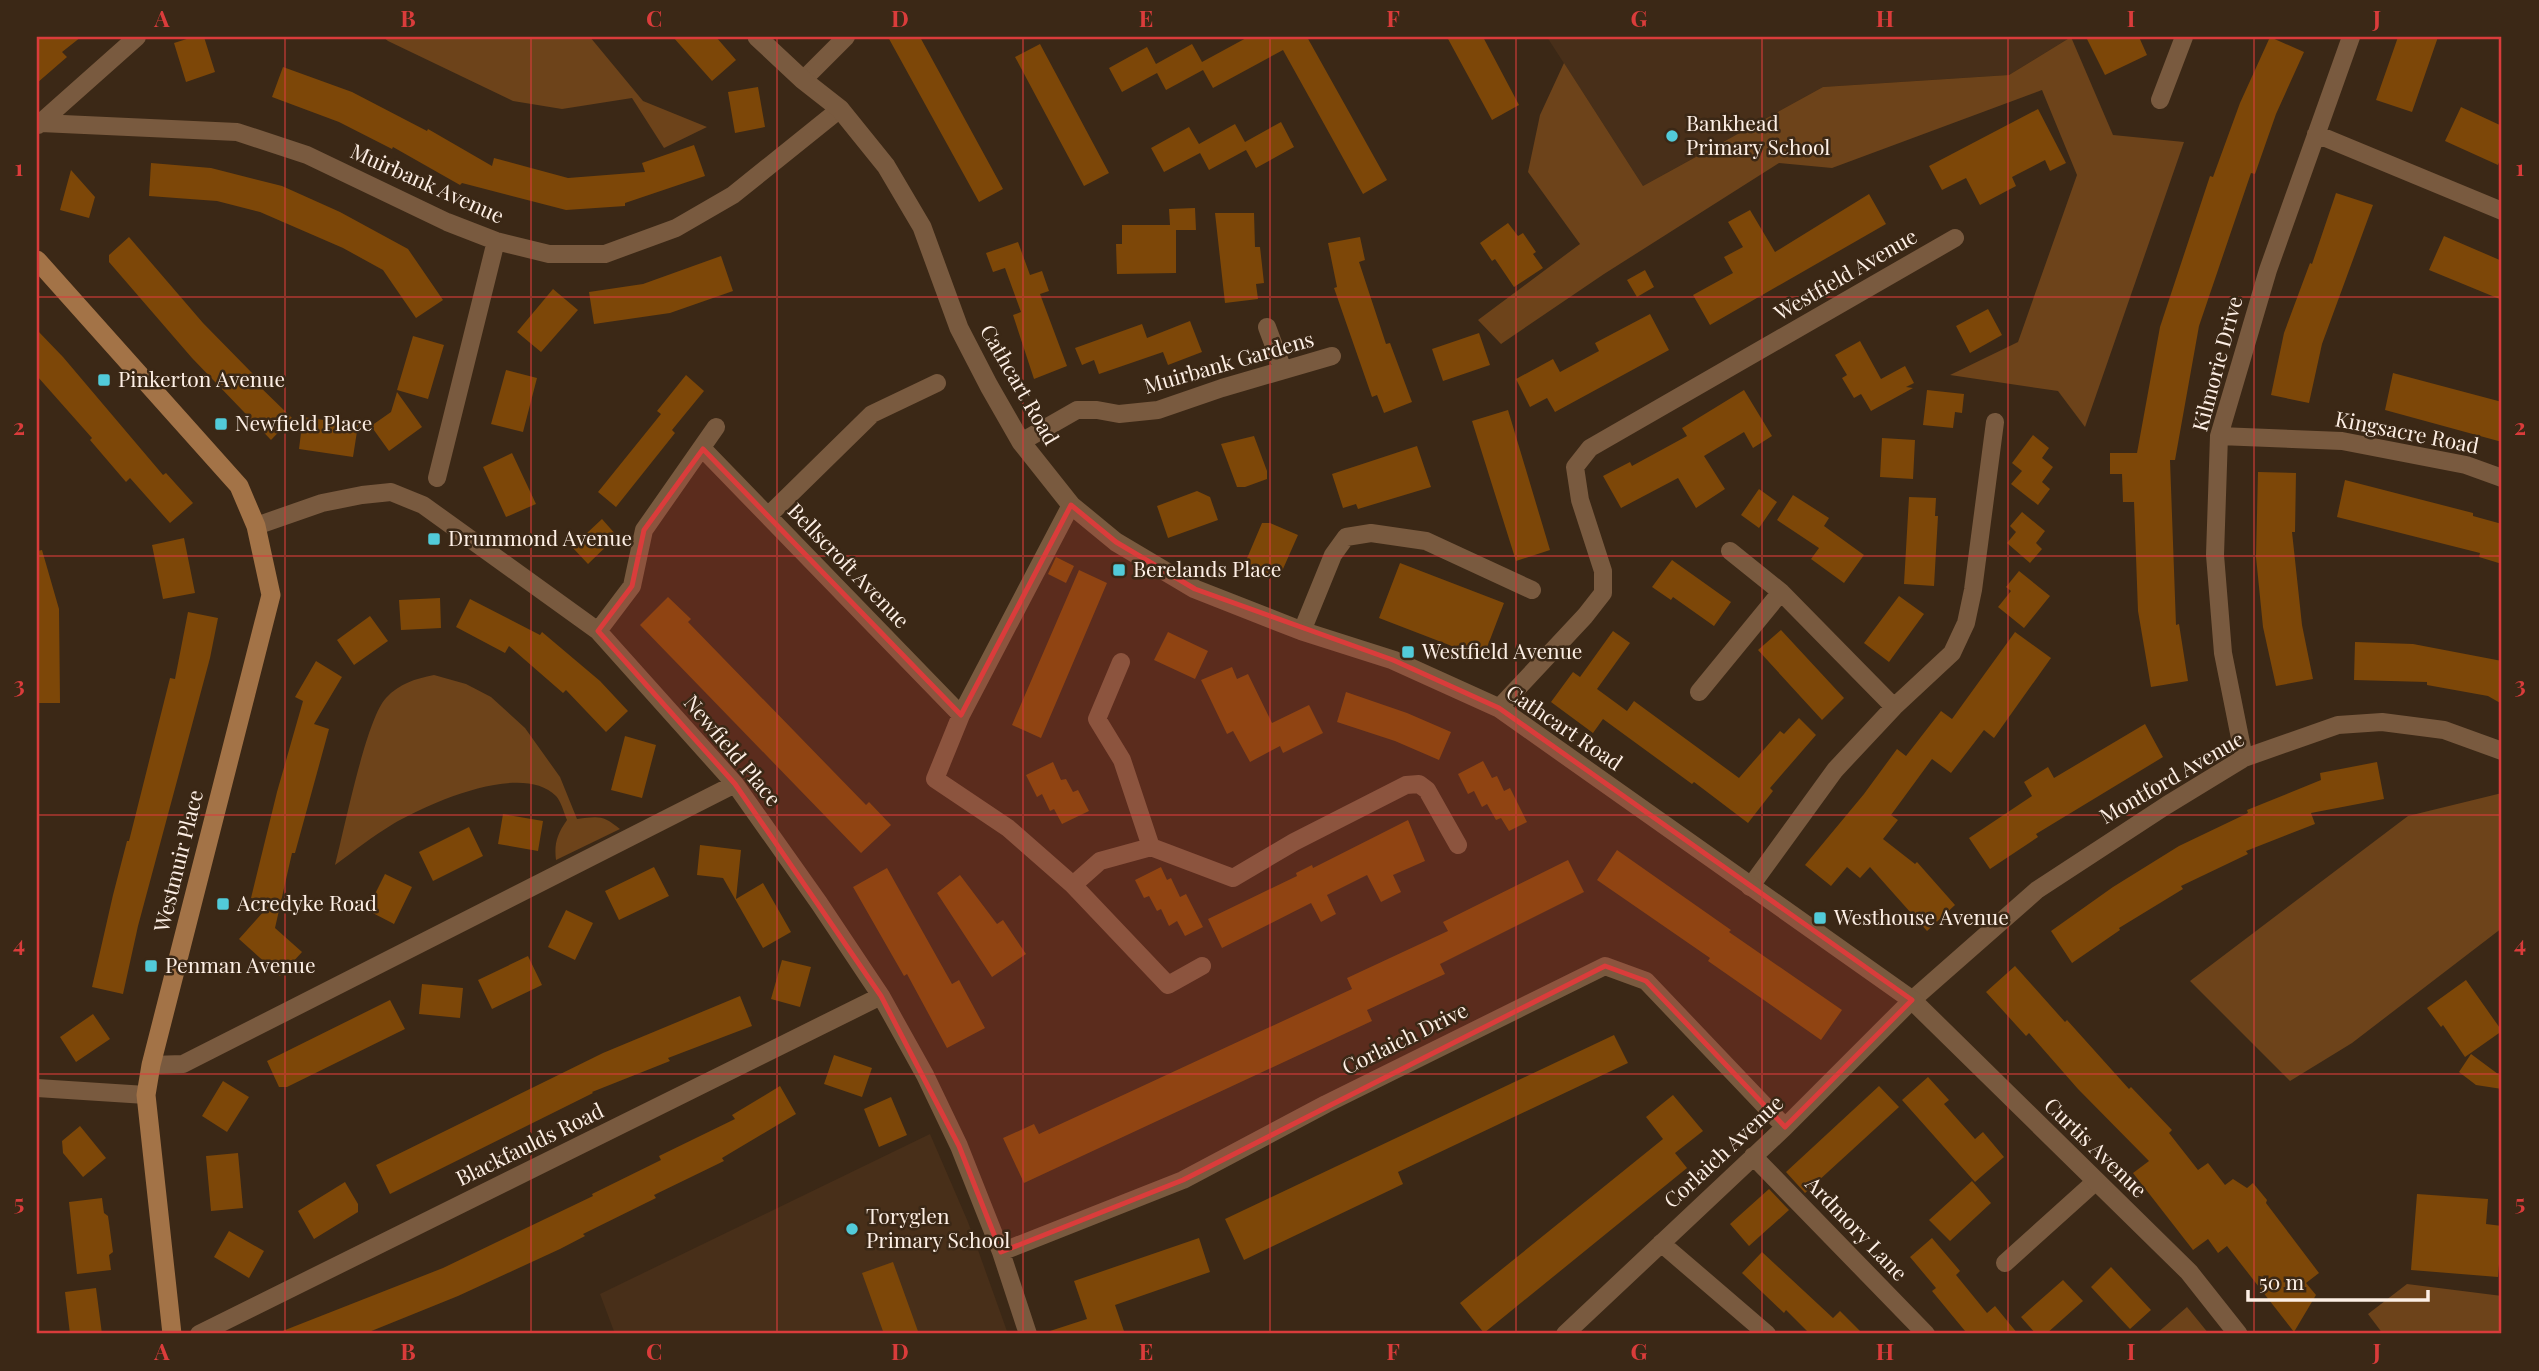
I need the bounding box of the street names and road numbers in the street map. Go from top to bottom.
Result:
street label: Muirbank Avenue [347,136,509,229]
street label: Westfield Avenue [1768,221,1921,326]
street label: Kilmorie Drive [2185,293,2248,434]
street label: Cathcart Road [975,319,1067,449]
street label: Muirbank Gardens [1140,323,1317,399]
street label: Kingsacre Road [2333,403,2482,459]
street label: Bellscroft Avenue [783,496,916,633]
street label: Cathcart Road [1501,677,1629,776]
street label: Newfield Place [679,688,788,811]
street label: Montford Avenue [2094,724,2248,829]
street label: Westmuir Place [146,787,208,935]
street label: Corlaich Drive [1337,995,1472,1080]
street label: Corlaich Avenue [1657,1088,1788,1213]
street label: Curtis Avenue [2039,1090,2154,1203]
street label: Blackfaulds Road [451,1095,608,1191]
street label: Ardmory Lane [1800,1169,1914,1286]

